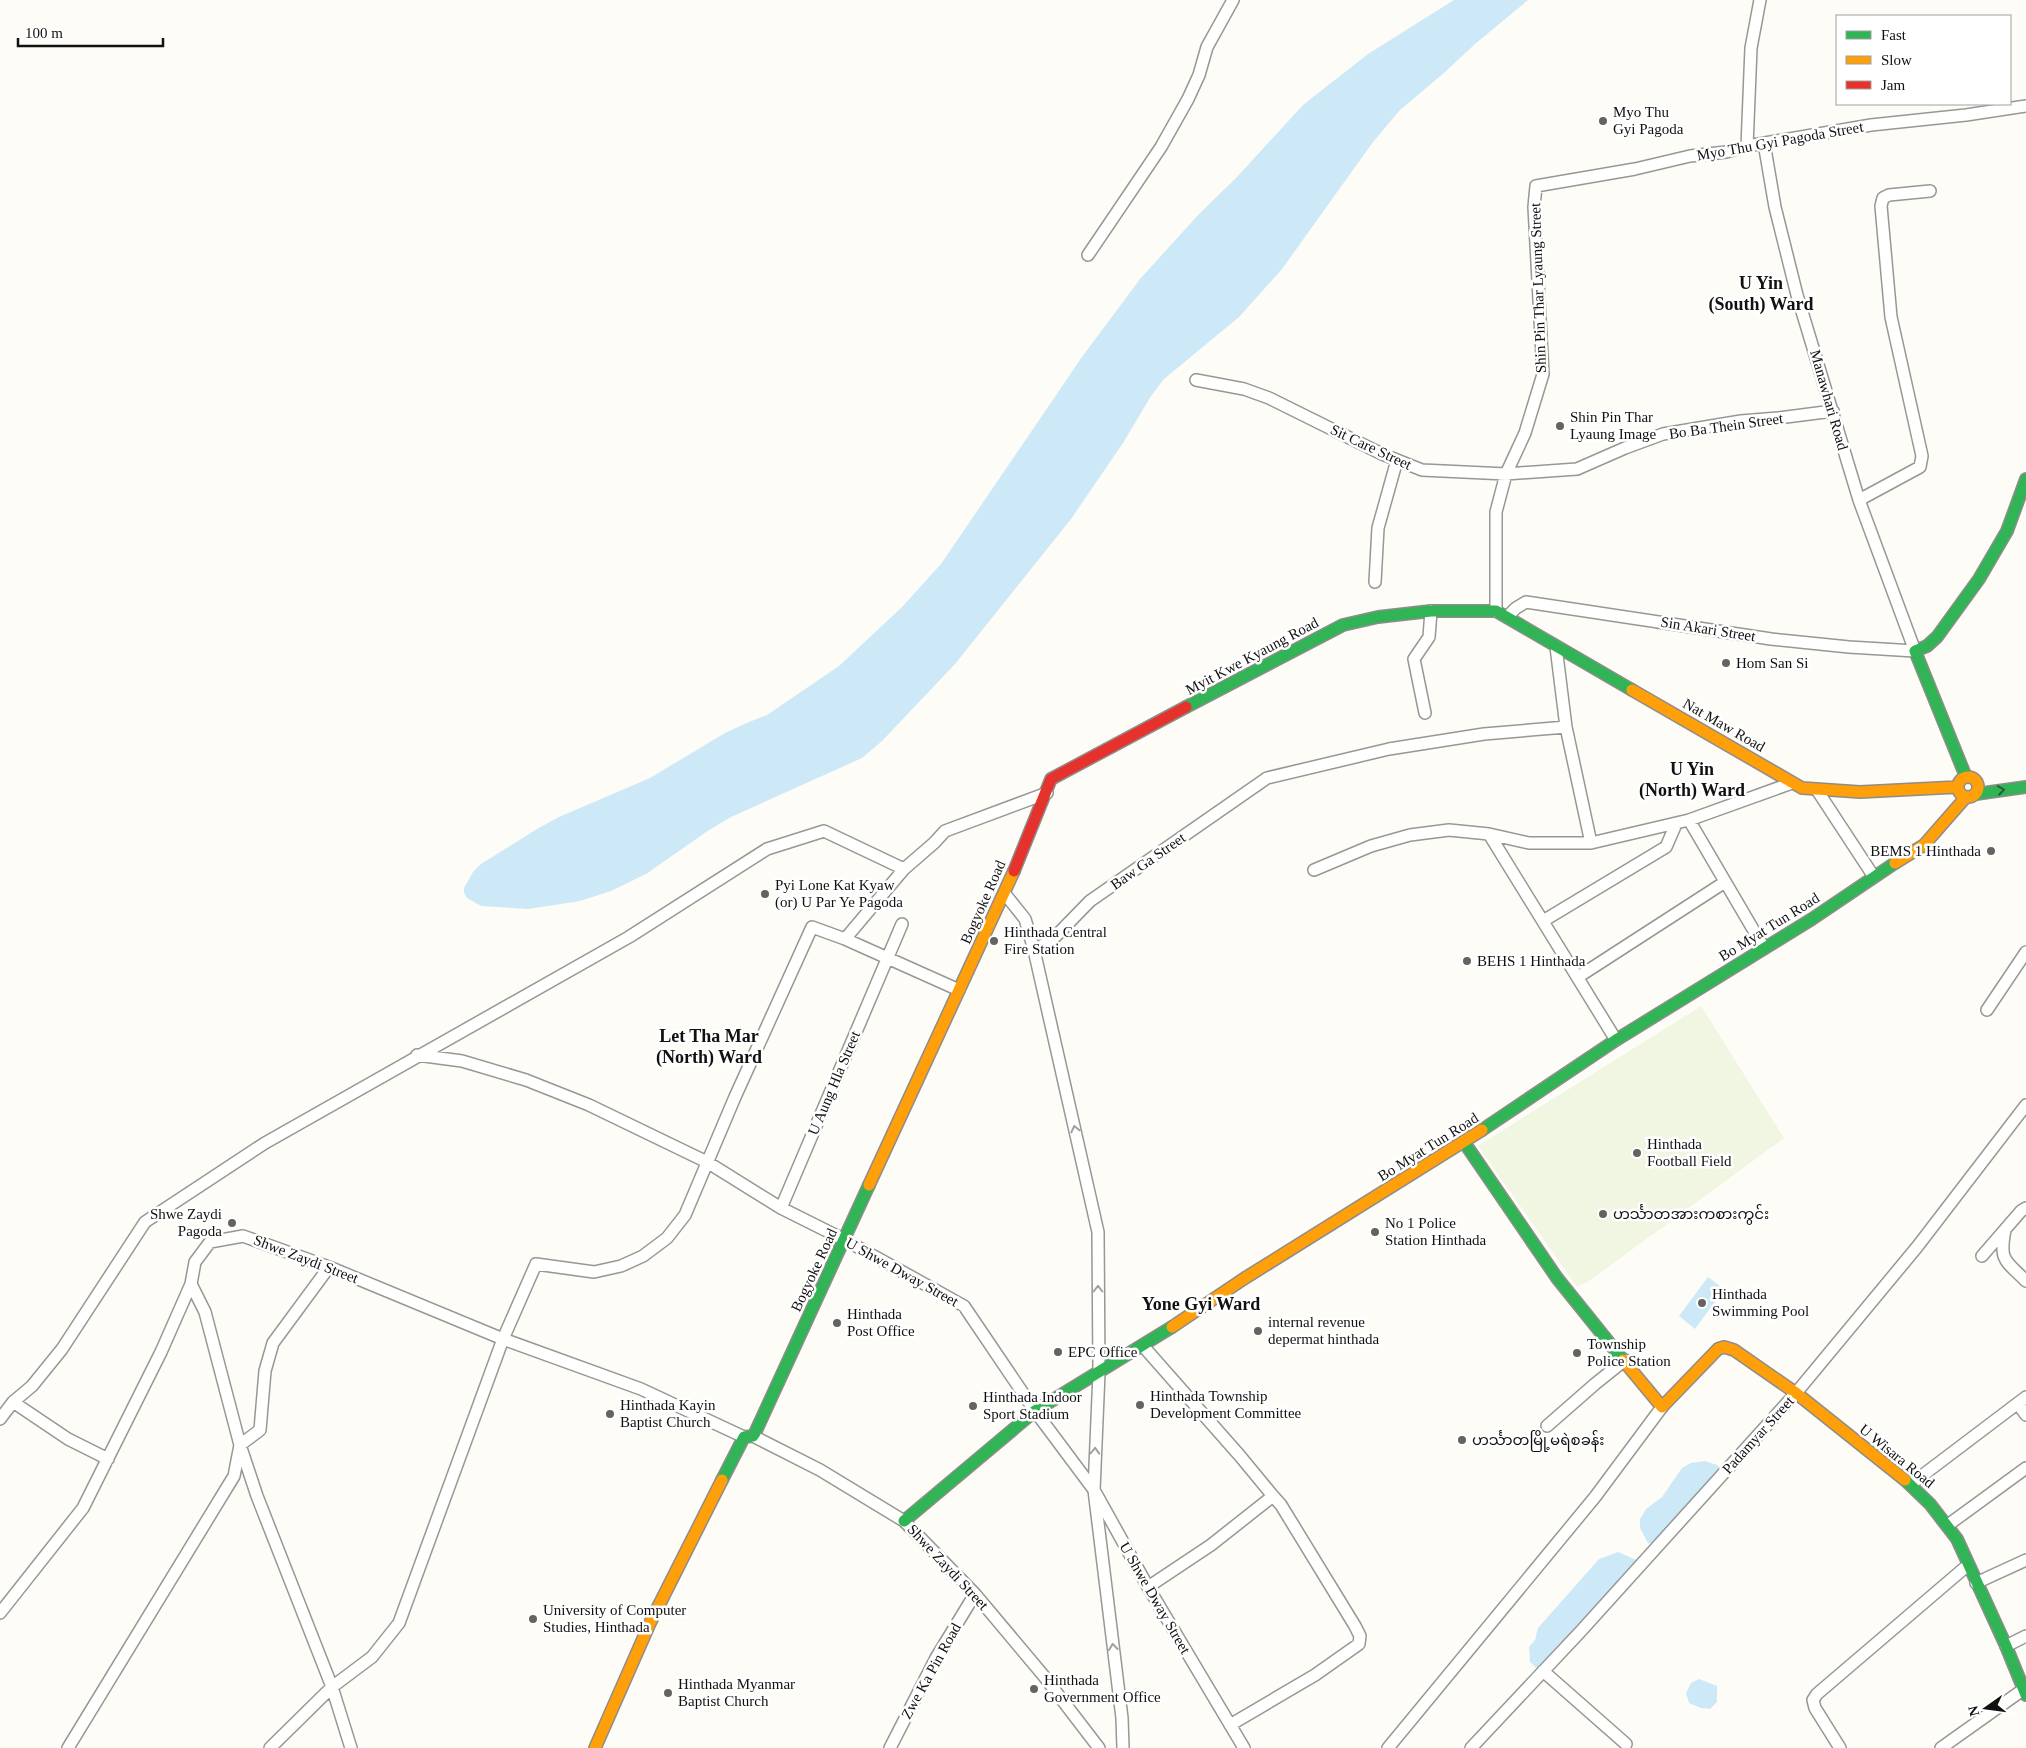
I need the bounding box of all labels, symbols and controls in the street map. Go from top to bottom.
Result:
scale bar [18,15,162,47]
legend [1836,15,2011,105]
text: 100 m [25,25,63,41]
text: Fast [1881,27,1907,43]
text: Slow [1881,52,1912,68]
text: Jam [1881,77,1905,93]
place label: Myo Thu Gyi Pagoda [1613,104,1684,137]
marker: Myo Thu Gyi Pagoda [1597,115,1609,127]
street label: Myo Thu Gyi Pagoda Street [1695,118,1865,164]
street label: Shin Pin Thar Lyaung Street [1527,202,1549,374]
district label: U Yin (South) Ward [1708,273,1814,315]
street label: Manawhari Road [1807,348,1851,453]
place label: Shin Pin Thar Lyaung Image [1570,409,1657,442]
street label: Bo Ba Thein Street [1668,410,1785,442]
marker: Shin Pin Thar Lyaung Image [1554,420,1566,432]
street label: Sit Care Street [1328,421,1415,473]
street label: Myit Kwe Kyaung Road [1183,614,1321,698]
street label: Sin Akari Street [1659,614,1757,645]
place label: Hom San Si [1736,655,1809,671]
marker: Hom San Si [1720,657,1732,669]
street label: Nat Maw Road [1680,695,1768,755]
district label: U Yin (North) Ward [1639,759,1745,801]
one-way arrow [1997,785,2005,796]
street label: Baw Ga Street [1108,829,1189,893]
place label: BEMS 1 Hinthada [1870,843,1981,859]
marker: BEMS 1 Hinthada [1985,845,1997,857]
street label: Bogyoke Road [957,857,1009,946]
place label: Pyi Lone Kat Kyaw (or) U Par Ye Pagoda [775,877,903,911]
marker: Pyi Lone Kat Kyaw (or) U Par Ye Pagoda [759,888,771,900]
street label: Bo Myat Tun Road [1716,889,1823,964]
place label: Hinthada Central Fire Station [1004,924,1107,957]
marker: Hinthada Central Fire Station [988,935,1000,947]
place label: BEHS 1 Hinthada [1477,953,1586,969]
marker: BEHS 1 Hinthada [1461,955,1473,967]
district label: Let Tha Mar (North) Ward [656,1026,762,1068]
street label: U Aung Hla Street [805,1028,863,1137]
street label: Bo Myat Tun Road [1375,1109,1482,1184]
one-way arrow [1070,1124,1081,1133]
place label: Hinthada Football Field [1647,1136,1732,1169]
marker: Hinthada Football Field [1631,1147,1643,1159]
place label: ဟင်္သာတအားကစားကွင်း [1613,1204,1769,1225]
place label: Shwe Zaydi Pagoda [150,1206,222,1239]
marker: ဟင်္သာတအားကစားကွင်း [1597,1208,1609,1220]
place label: No 1 Police Station Hinthada [1385,1215,1487,1248]
marker: Shwe Zaydi Pagoda [226,1217,238,1229]
street label: Bogyoke Road [788,1226,840,1314]
marker: No 1 Police Station Hinthada [1369,1226,1381,1238]
street label: Shwe Zaydi Street [251,1232,361,1287]
street label: U Shwe Dway Street [843,1234,962,1310]
one-way arrow [1093,1284,1104,1292]
place label: Hinthada Swimming Pool [1712,1286,1809,1319]
district label: Yone Gyi Ward [1142,1294,1260,1314]
marker: Hinthada Swimming Pool [1696,1297,1708,1309]
place label: Hinthada Post Office [847,1306,915,1339]
place label: internal revenue depermat hinthada [1268,1314,1380,1347]
marker: Hinthada Post Office [831,1317,843,1329]
marker: internal revenue depermat hinthada [1252,1325,1264,1337]
place label: Township Police Station [1587,1336,1671,1369]
place label: EPC Office [1068,1344,1138,1360]
marker: EPC Office [1052,1346,1064,1358]
marker: Township Police Station [1571,1347,1583,1359]
place label: Hinthada Township Development Committee [1150,1388,1302,1421]
place label: Hinthada Indoor Sport Stadium [983,1389,1082,1422]
street label: Padamyar Street [1719,1392,1798,1477]
place label: Hinthada Kayin Baptist Church [620,1397,716,1430]
marker: Hinthada Township Development Committee [1134,1399,1146,1411]
marker: Hinthada Indoor Sport Stadium [967,1400,979,1412]
marker: Hinthada Kayin Baptist Church [604,1408,616,1420]
street label: U Wisara Road [1856,1421,1938,1491]
place label: ဟင်္သာတမြို့မရဲစခန်း [1472,1430,1605,1452]
marker: ဟင်္သာတမြို့မရဲစခန်း [1456,1434,1468,1446]
one-way arrow [1090,1447,1100,1454]
street label: Shwe Zaydi Street [904,1521,992,1614]
street label: U Shwe Dway Street [1117,1539,1194,1657]
place label: University of Computer Studies, Hinthada [543,1602,686,1635]
marker: University of Computer Studies, Hinthada [527,1613,539,1625]
street label: Zwe Ka Pin Road [898,1620,964,1722]
one-way arrow [1108,1643,1119,1651]
place label: Hinthada Government Office [1044,1672,1161,1705]
place label: Hinthada Myanmar Baptist Church [678,1676,795,1709]
marker: Hinthada Government Office [1028,1683,1040,1695]
north arrow [1961,1683,2011,1733]
marker: Hinthada Myanmar Baptist Church [662,1687,674,1699]
text: N [1965,1704,1982,1718]

